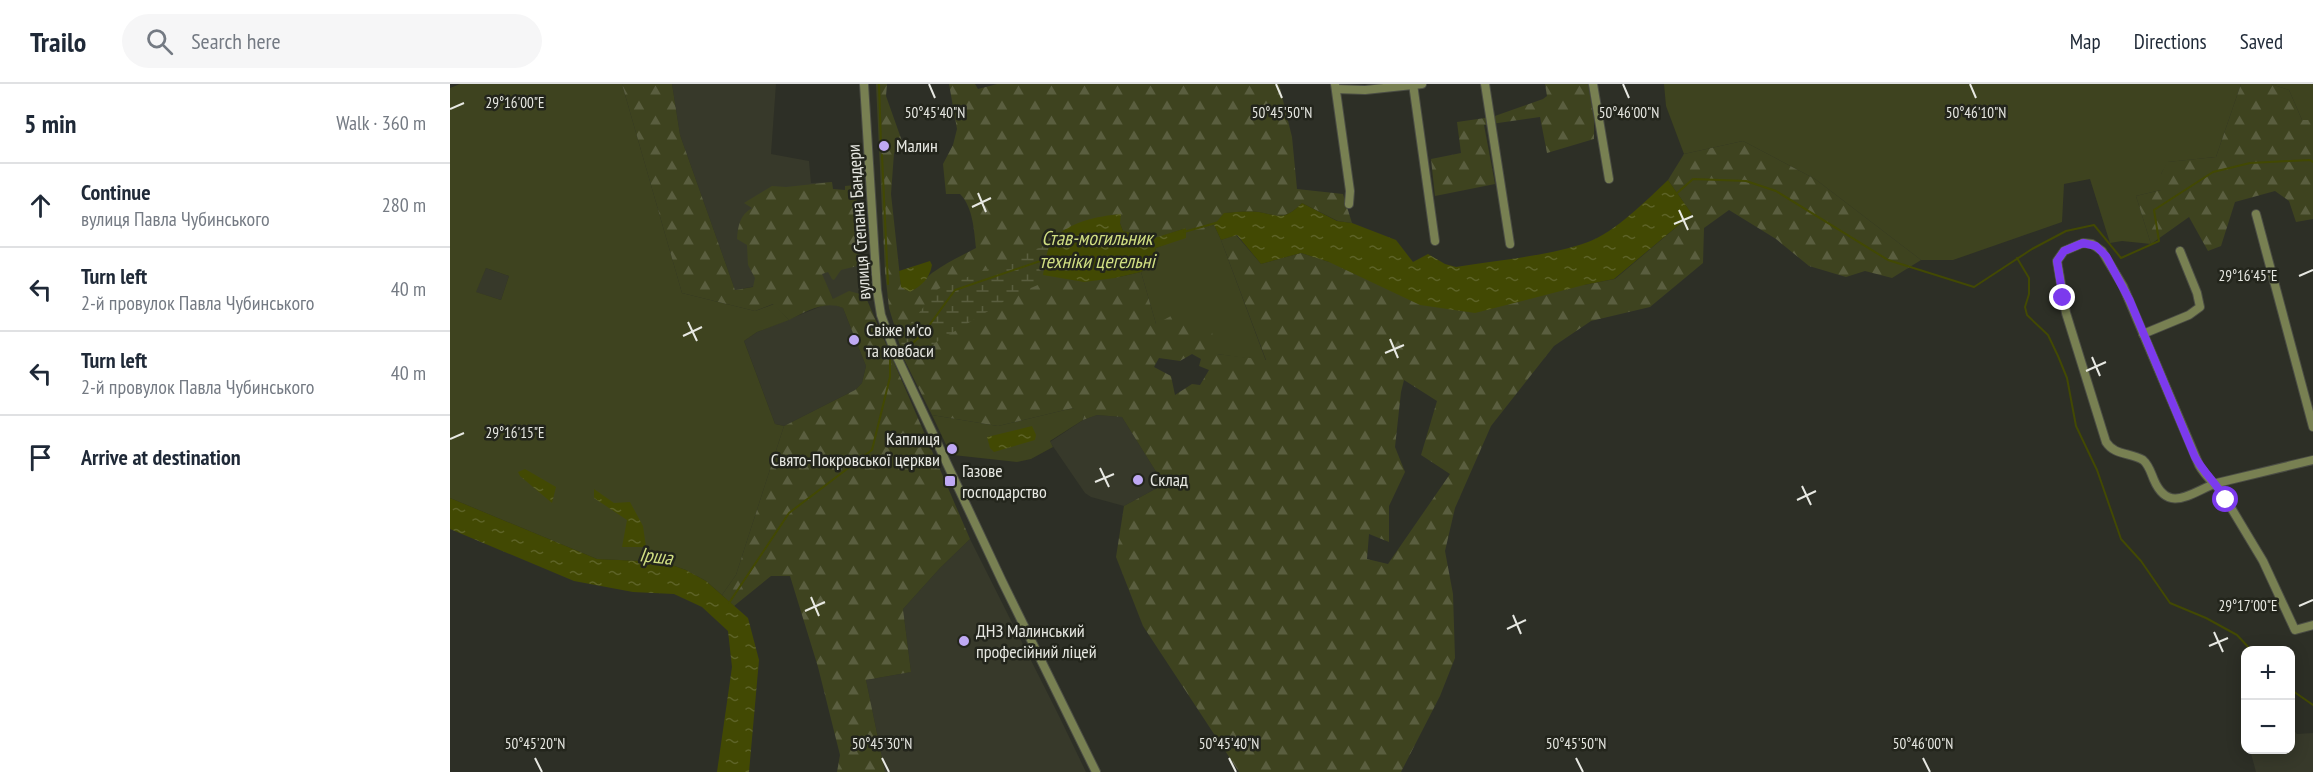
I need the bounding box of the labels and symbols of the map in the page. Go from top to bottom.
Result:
text: 29°16'00"E [485,93,545,112]
text: 50°45'40"N [905,103,965,122]
text: 50°45'50"N [1252,103,1312,122]
text: 50°46'00"N [1599,103,1659,122]
text: 50°46'10"N [1946,103,2006,122]
place label: Малин [896,134,938,157]
marker: Малин [877,139,891,153]
street label: вулиця Степана Бандери [842,143,875,301]
water label: Став-могильник техніки цегельні [1039,225,1157,274]
text: 29°16'45"E [2218,266,2278,285]
route end [2049,284,2075,310]
place label: Свіже м'со та ковбаси [866,318,934,362]
marker: Свіже м'со та ковбаси [847,333,861,347]
text: 29°16'15"E [485,423,545,442]
place label: Каплиця Свято-Покровської церкви [771,427,940,471]
marker: Каплиця Свято-Покровської церкви [945,442,959,456]
place label: Газове господарство [962,459,1047,503]
place label: Склад [1150,468,1188,491]
marker: Склад [1131,473,1145,487]
marker: Газове господарство [943,474,957,488]
route start [2212,486,2238,512]
water label: Ірша [638,541,675,571]
text: 29°17'00"E [2218,596,2278,615]
place label: ДНЗ Малинський професійний ліцей [976,619,1097,663]
marker: ДНЗ Малинський професійний ліцей [957,634,971,648]
text: 50°45'20"N [505,734,565,753]
text: 50°45'30"N [852,734,912,753]
text: 50°45'40"N [1199,734,1259,753]
text: 50°45'50"N [1546,734,1606,753]
text: 50°46'00"N [1893,734,1953,753]

